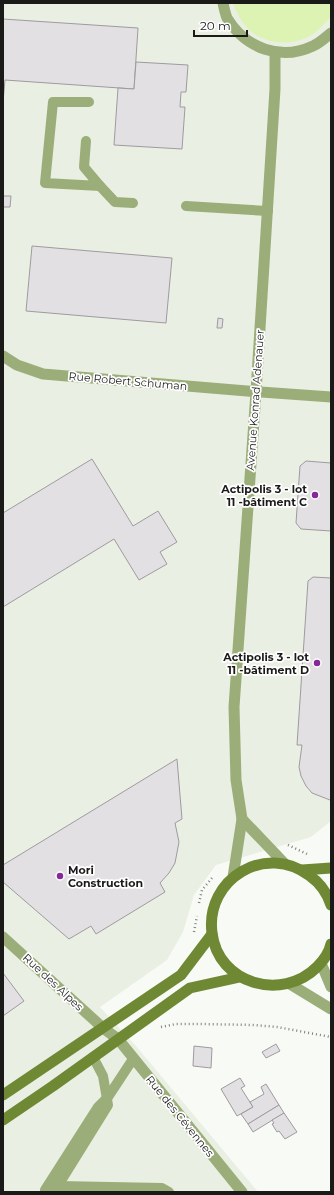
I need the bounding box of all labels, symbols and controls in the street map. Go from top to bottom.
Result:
scale bar [194,12,247,38]
text: 20 m [200,18,231,33]
street label: Avenue Konrad Adenauer [243,329,267,471]
street label: Rue Robert Schuman [68,369,188,393]
place label: Actipolis 3 - lot 11 -bâtiment C [220,482,307,509]
marker: Actipolis 3 - lot 11 -bâtiment C [310,490,320,500]
place label: Actipolis 3 - lot 11 -bâtiment D [222,650,309,677]
marker: Actipolis 3 - lot 11 -bâtiment D [312,658,322,668]
place label: Mori Construction [68,863,143,890]
marker: Mori Construction [55,871,65,881]
street label: Rue des Alpes [20,950,87,1014]
street label: Rue des Cévennes [143,1072,217,1160]

